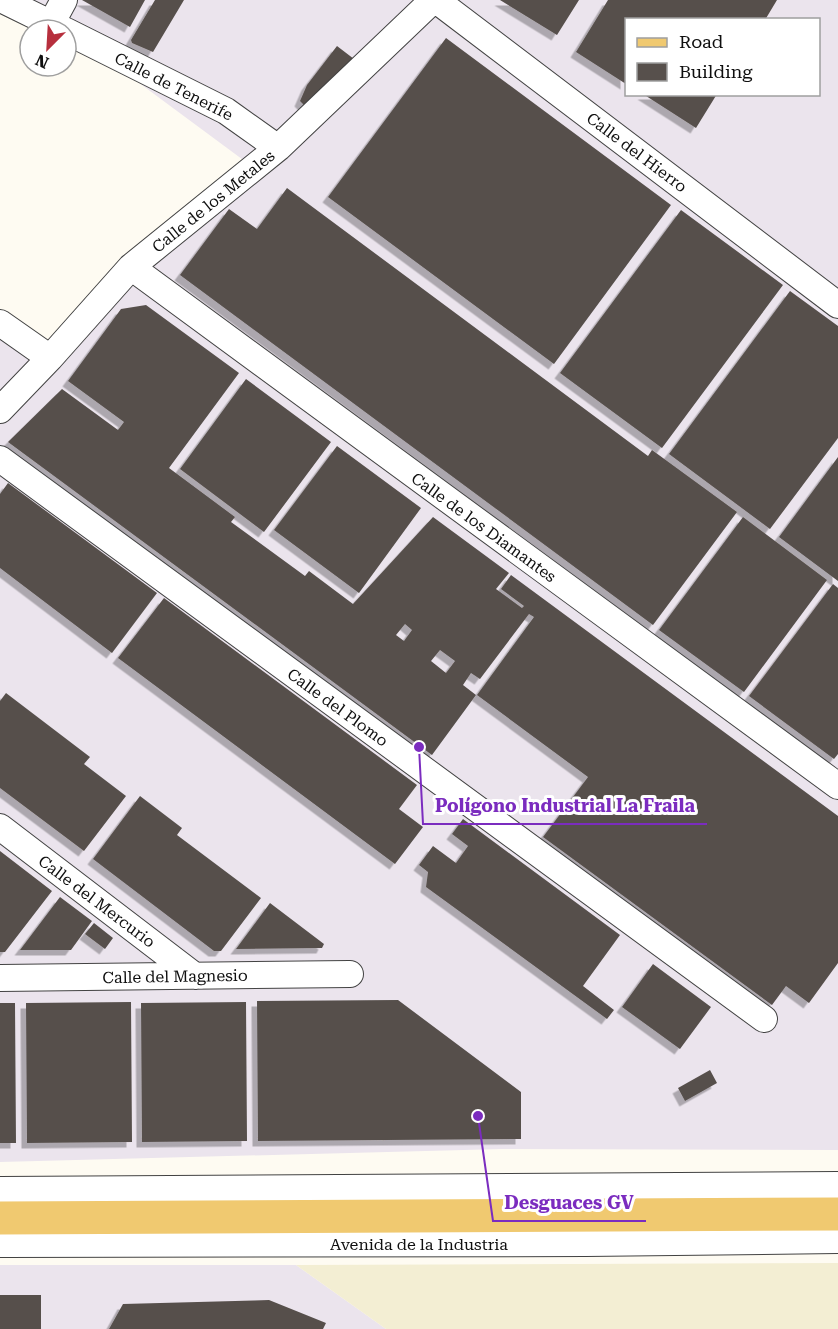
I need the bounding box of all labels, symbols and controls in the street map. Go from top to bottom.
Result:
north arrow [18,18,78,78]
legend [625,18,820,96]
text: Road [679,31,724,52]
street label: Calle de Tenerife [111,48,236,125]
text: N [33,50,52,72]
text: Building [679,61,753,82]
street label: Calle del Hierro [583,108,691,196]
street label: Calle de los Metales [148,146,279,257]
street label: Calle de los Diamantes [408,468,560,587]
street label: Calle del Plomo [284,664,392,750]
callout: Polígono Industrial La Fraila [423,788,707,824]
text: Polígono Industrial La Fraila [435,795,695,816]
street label: Calle del Mercurio [34,851,159,952]
street label: Calle del Magnesio [102,966,248,987]
callout: Desguaces GV [493,1185,646,1221]
text: Desguaces GV [504,1192,634,1213]
street label: Avenida de la Industria [330,1235,508,1254]

